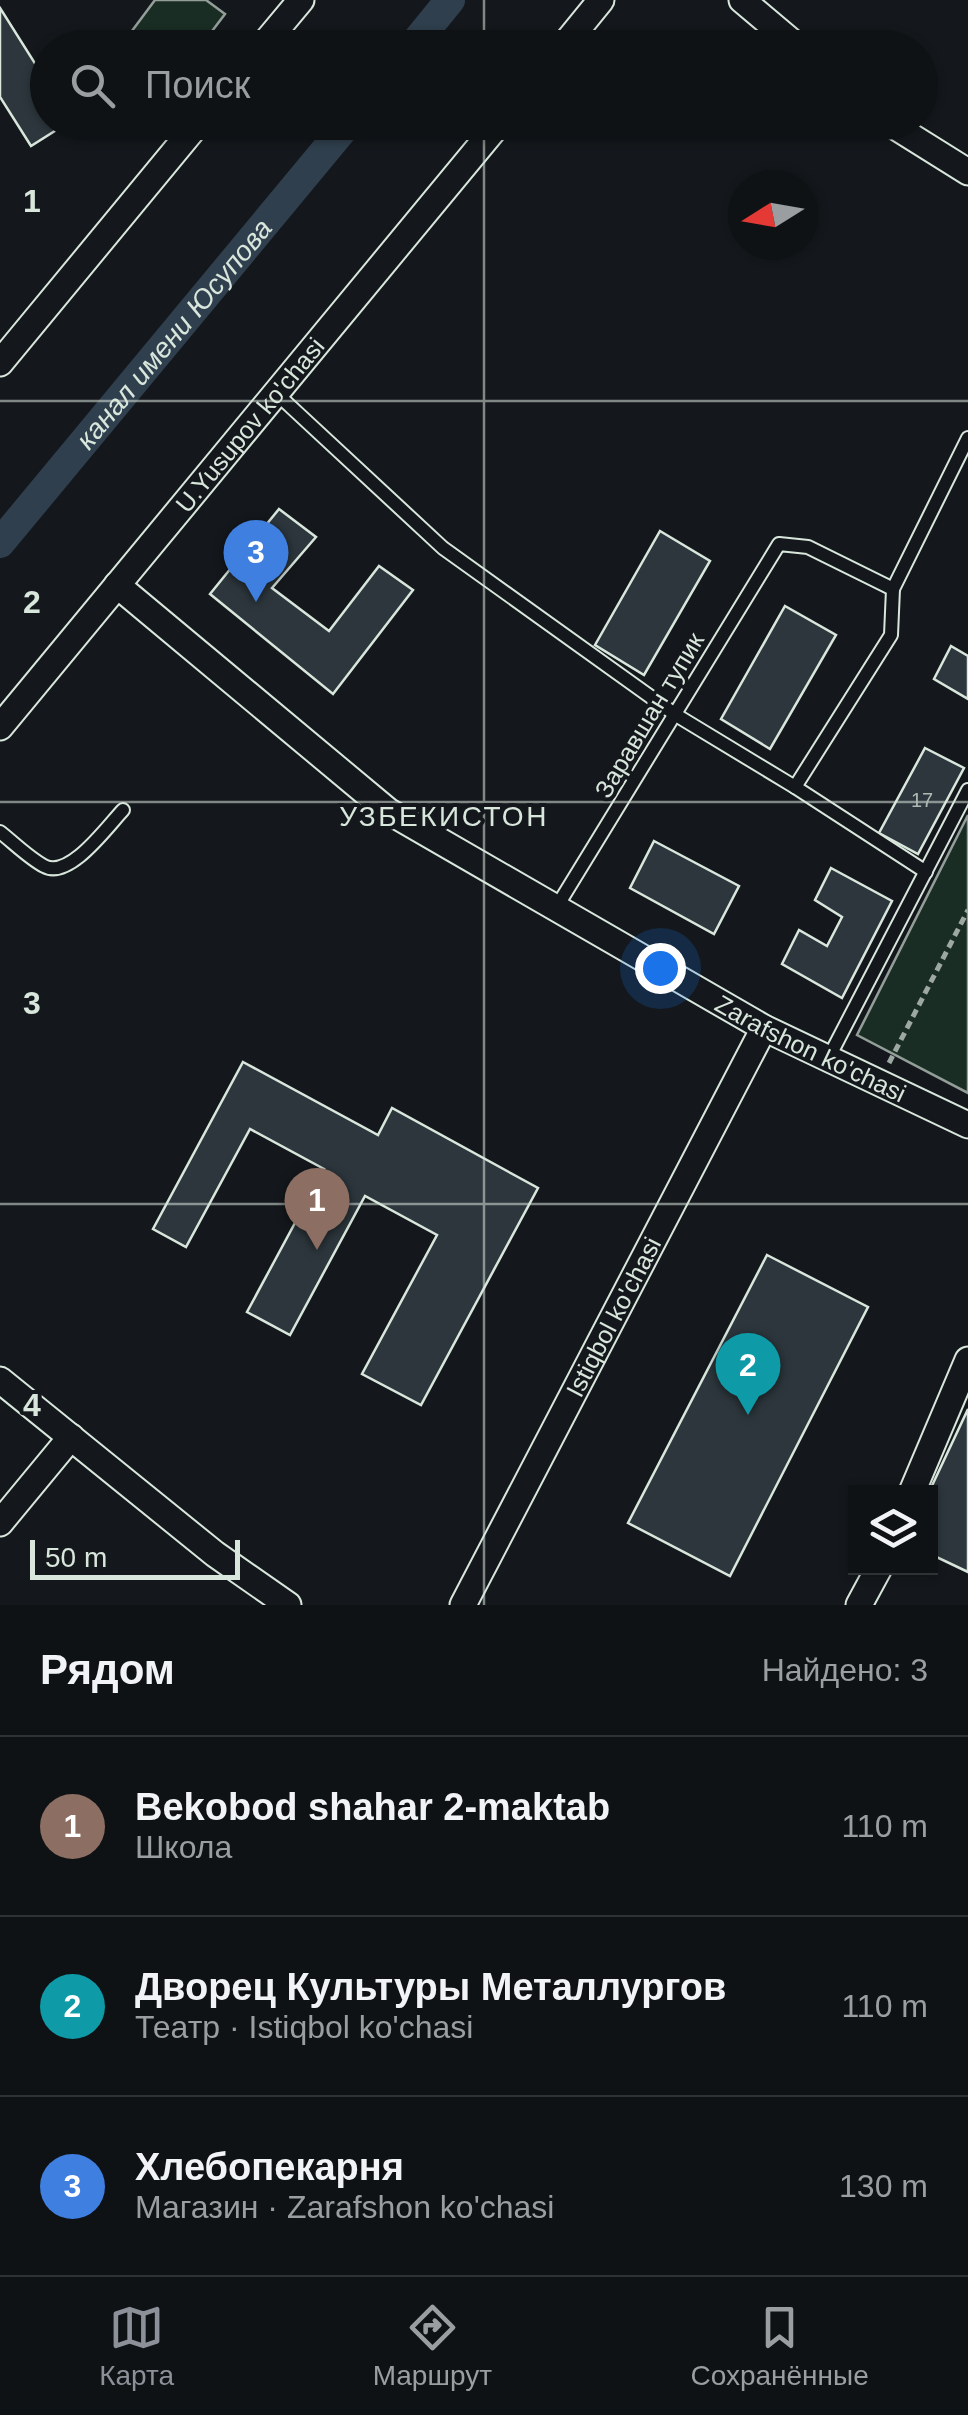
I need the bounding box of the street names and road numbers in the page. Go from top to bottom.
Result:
street label: U.Yusupov ko'chasi [170,332,330,518]
street label: Заравшан тупик [589,627,710,803]
street label: Zarafshon ko'chasi [711,989,910,1107]
street label: Istiqbol ko'chasi [560,1232,666,1401]

